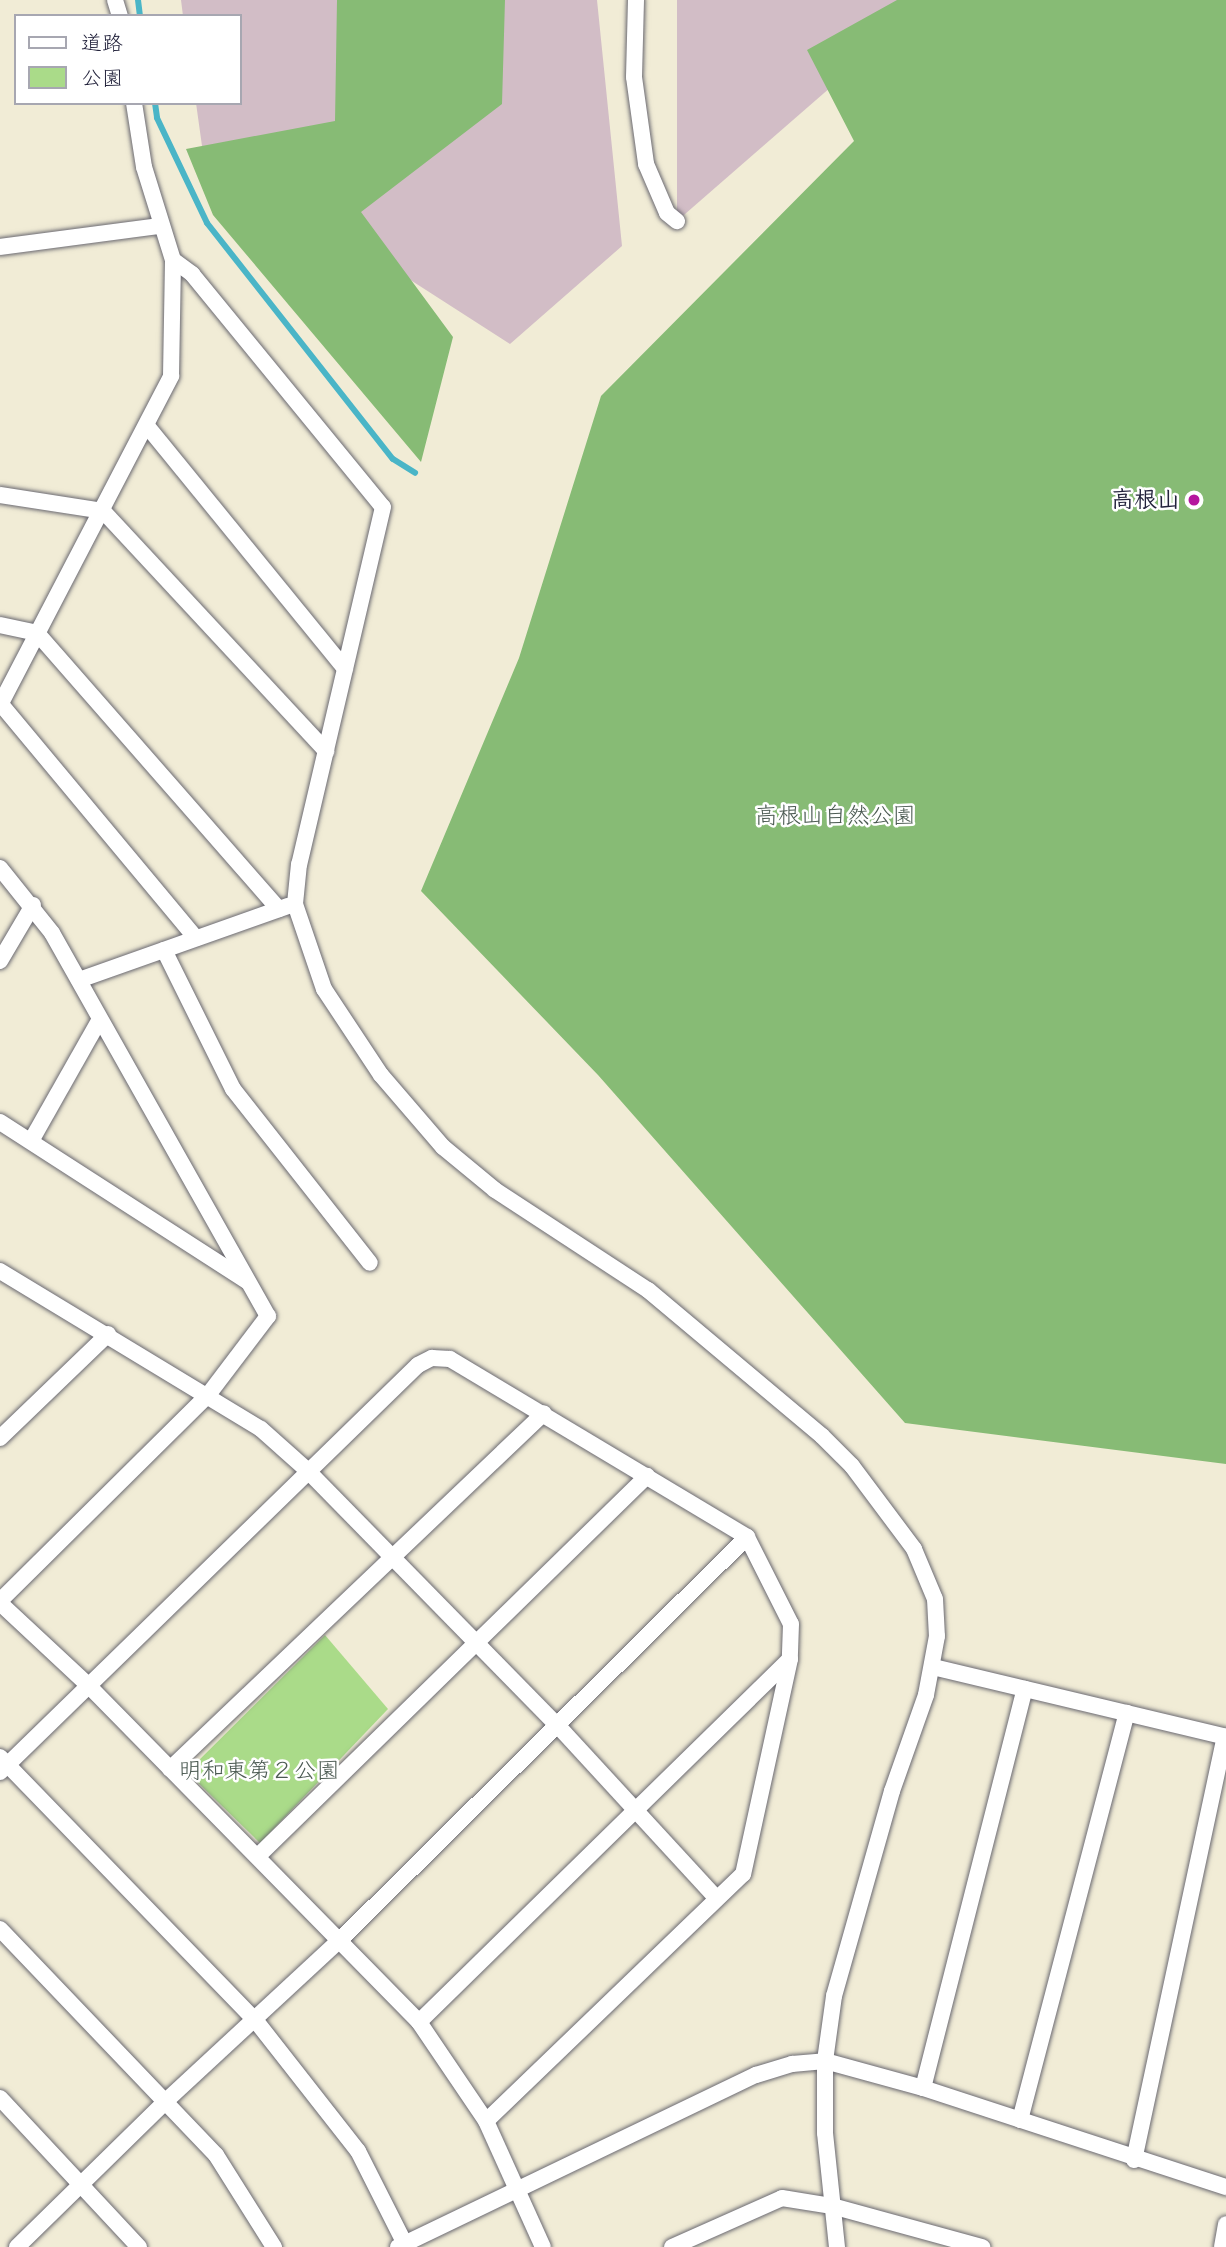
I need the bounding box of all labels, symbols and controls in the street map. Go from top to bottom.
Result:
legend [14,14,242,105]
text: 道路 [81,24,123,62]
text: 公園 [81,59,123,97]
place label: 高根山 [1111,486,1180,514]
marker: 高根山 [1186,492,1202,508]
park label: 高根山自然公園 [755,802,915,830]
park label: 明和東第２公園 [179,1757,339,1785]

